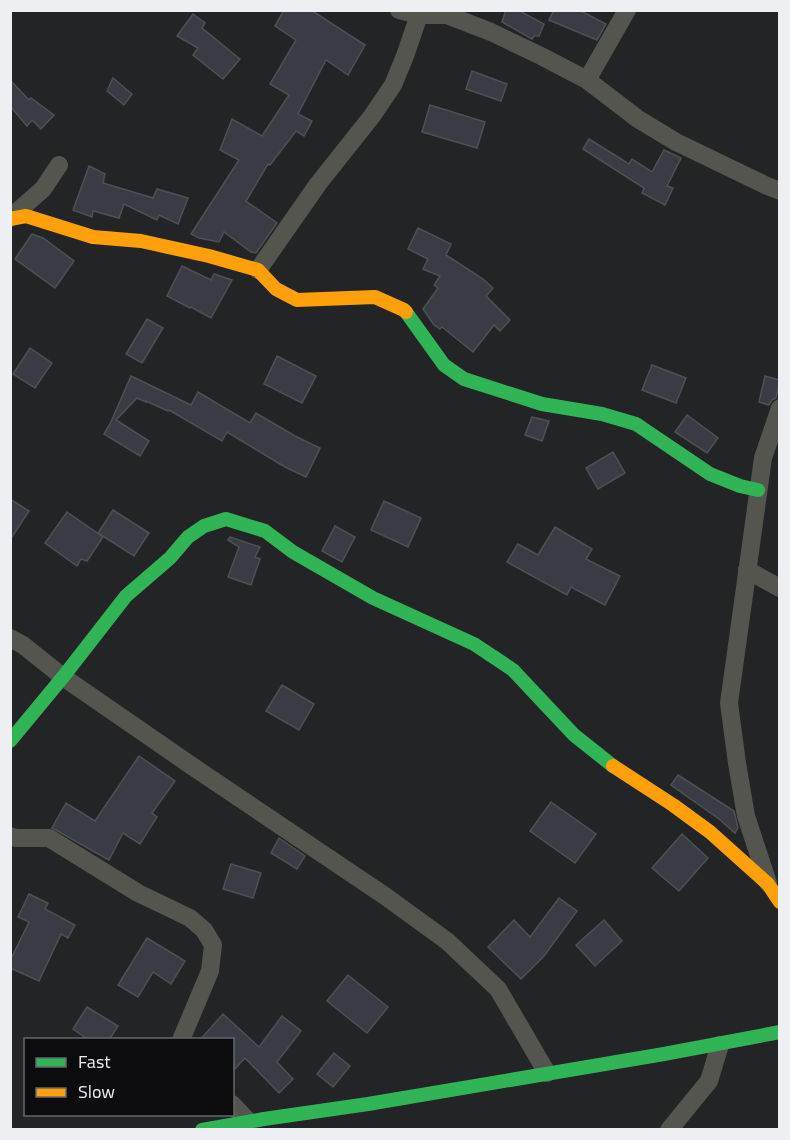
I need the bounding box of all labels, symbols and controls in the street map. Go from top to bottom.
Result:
legend [24,1038,234,1116]
text: Fast [78,1048,111,1075]
text: Slow [78,1078,115,1105]

